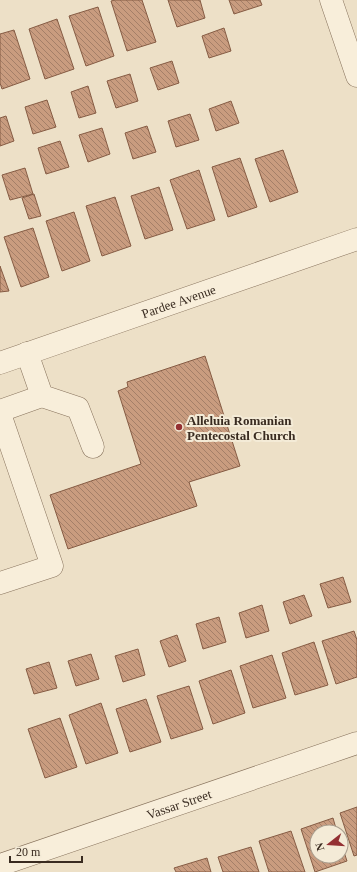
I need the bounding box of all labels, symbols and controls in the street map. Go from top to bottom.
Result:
street label: Pardee Avenue [140,282,218,321]
place label: Alleluia Romanian Pentecostal Church [187,413,296,443]
marker: Alleluia Romanian Pentecostal Church [174,422,184,432]
street label: Vassar Street [145,786,214,822]
north arrow [309,824,349,864]
scale bar [10,838,82,864]
text: N [313,841,326,852]
text: 20 m [16,845,41,859]

